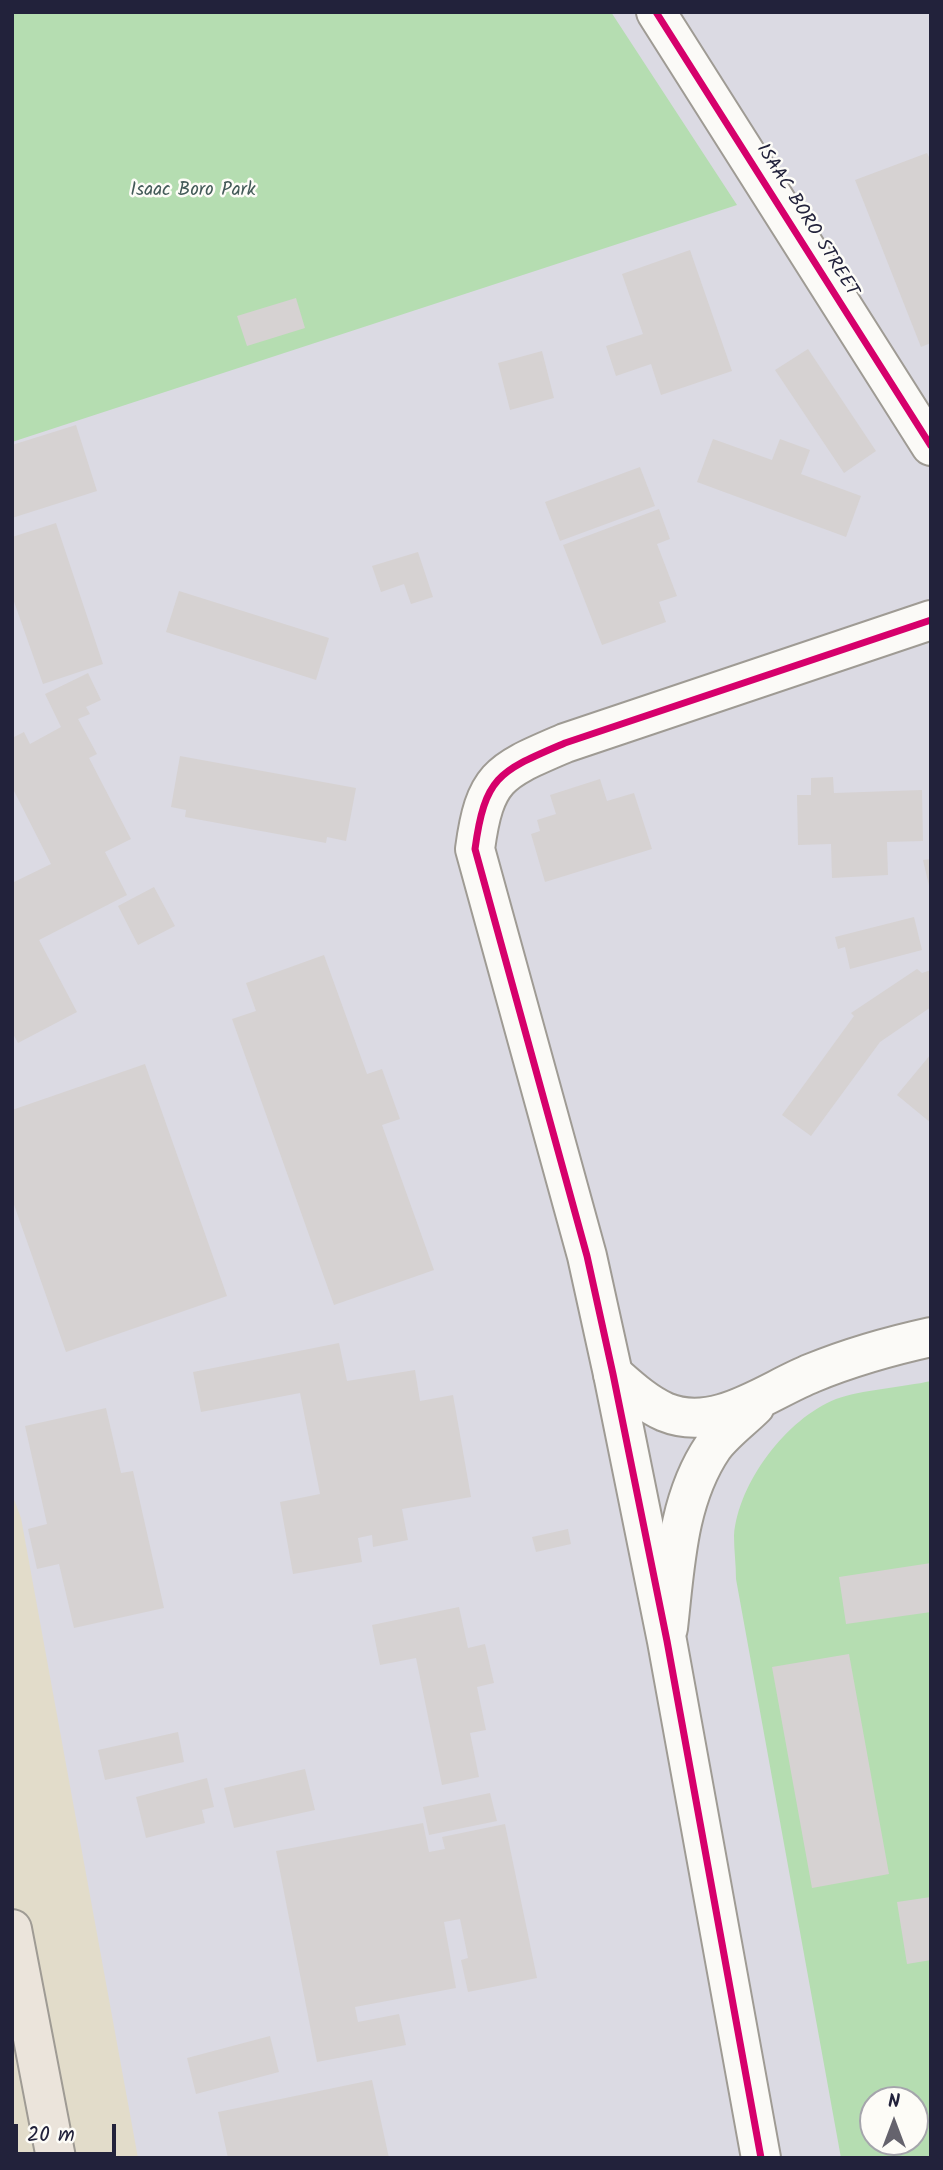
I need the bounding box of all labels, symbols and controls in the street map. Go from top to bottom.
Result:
street label: ISAAC BORO STREET [750,140,862,302]
park label: Isaac Boro Park [130,181,256,203]
north arrow [859,2086,929,2156]
text: N [888,2087,900,2117]
scale bar [18,2110,119,2154]
text: 20 m [27,2119,75,2152]

